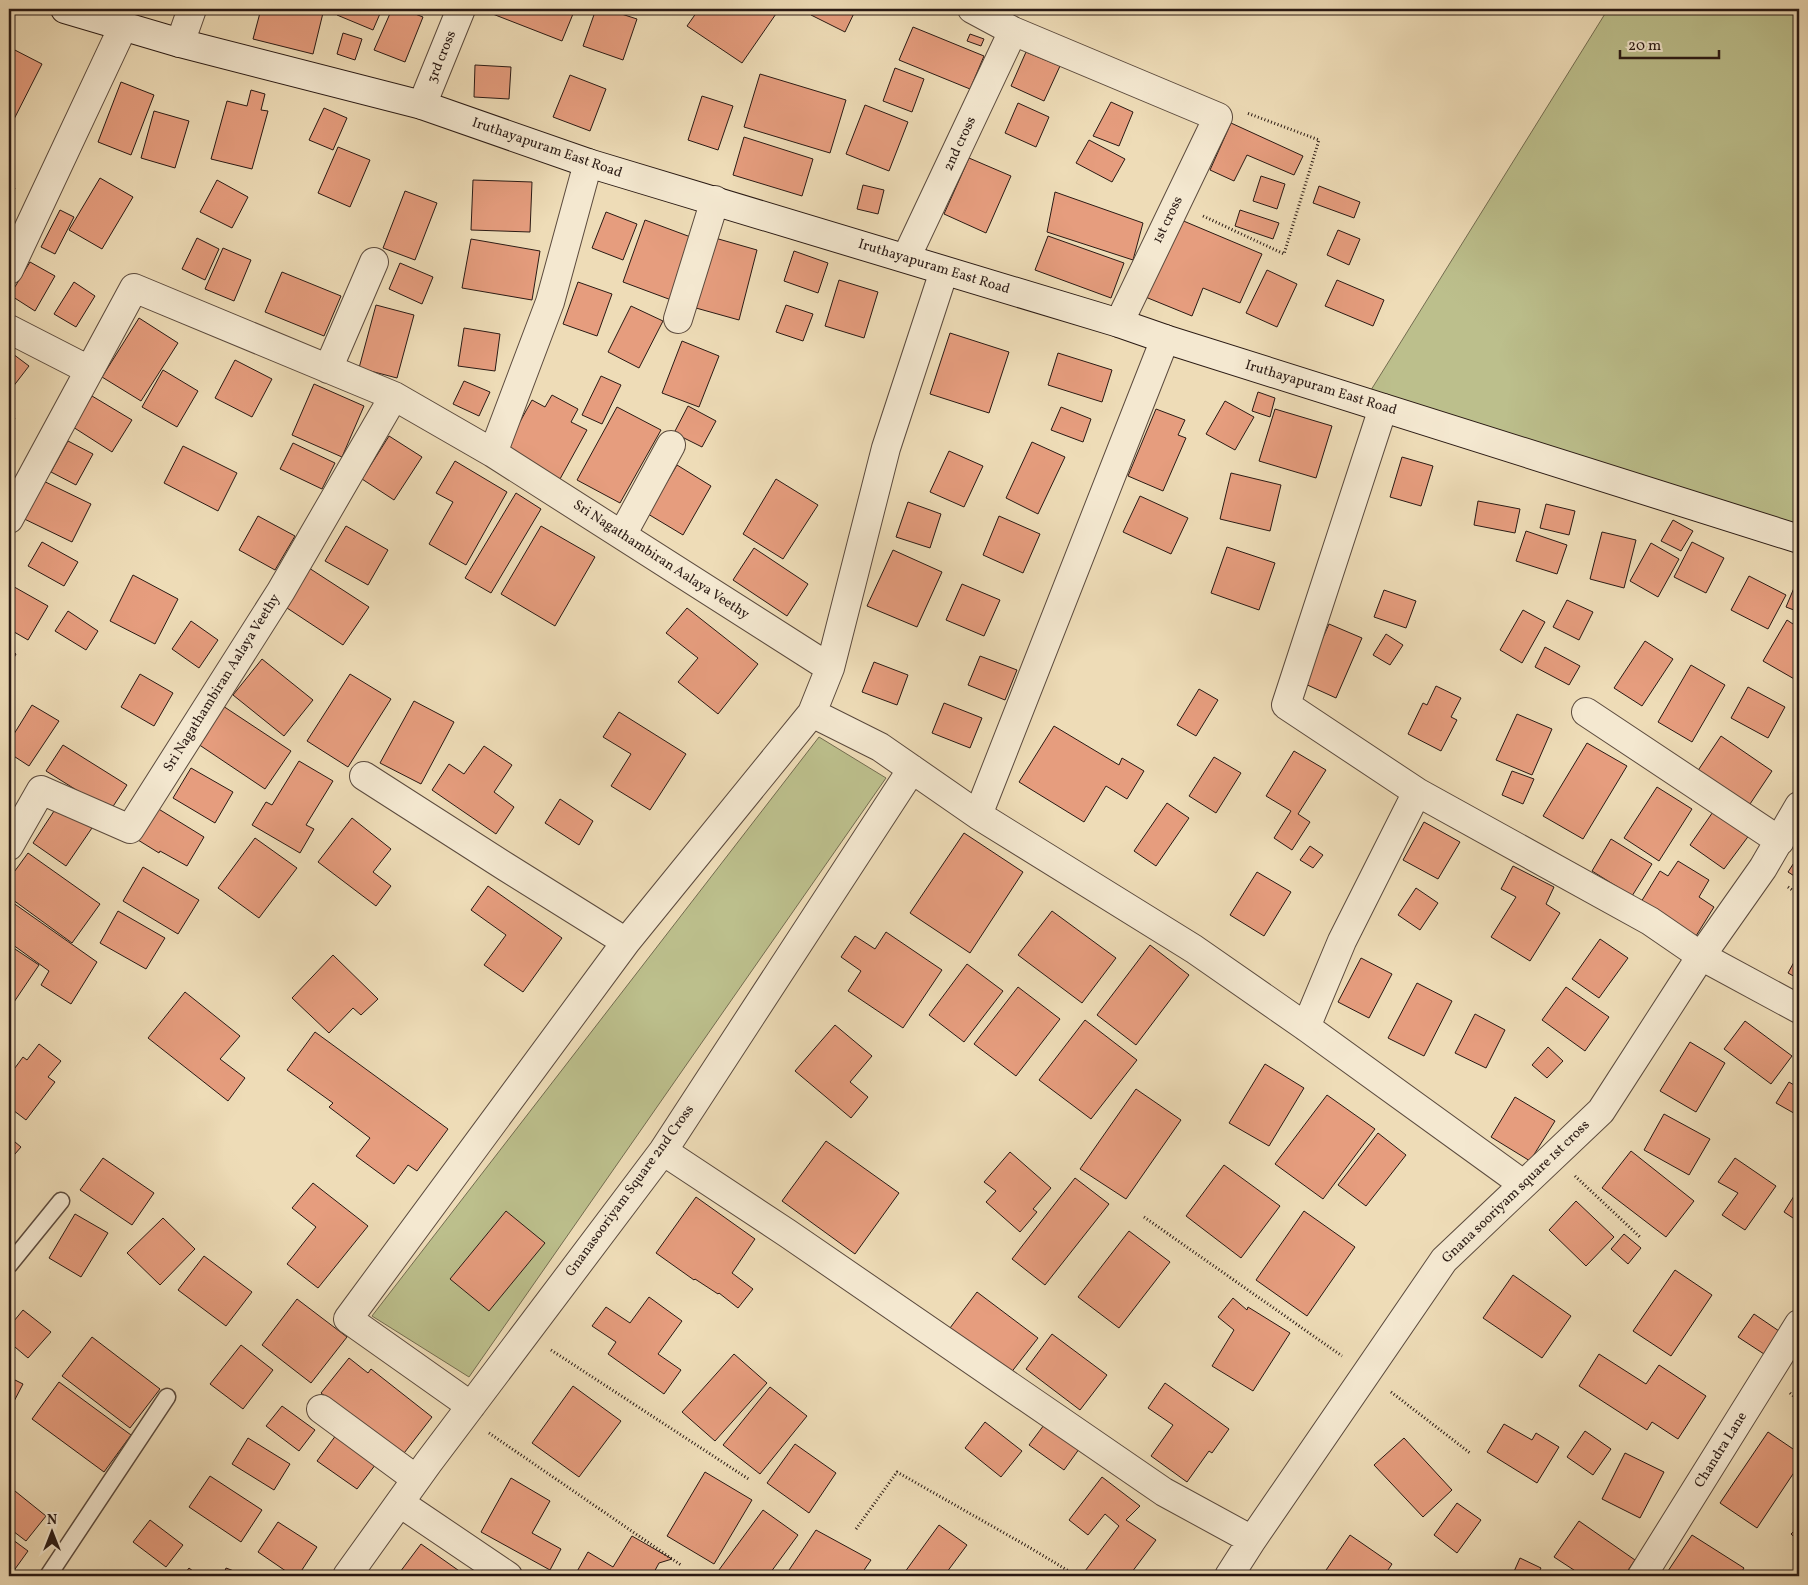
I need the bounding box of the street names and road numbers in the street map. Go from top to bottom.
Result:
street label: 3rd cross [423,28,461,86]
street label: Iruthayapuram East Road [469,113,625,183]
street label: 2nd cross [939,114,981,174]
street label: 1st cross [1148,193,1188,247]
street label: Iruthayapuram East Road [856,235,1012,299]
street label: Iruthayapuram East Road [1243,356,1399,420]
street label: Sri Nagathambiran Aalaya Veethy [569,496,753,624]
street label: Sri Nagathambiran Aalaya Veethy [159,590,285,776]
street label: Gnanasooriyam Square 2nd Cross [561,1101,699,1281]
street label: Gnana sooriyam square 1st cross [1438,1116,1594,1268]
street label: Chandra Lane [1690,1408,1752,1492]

